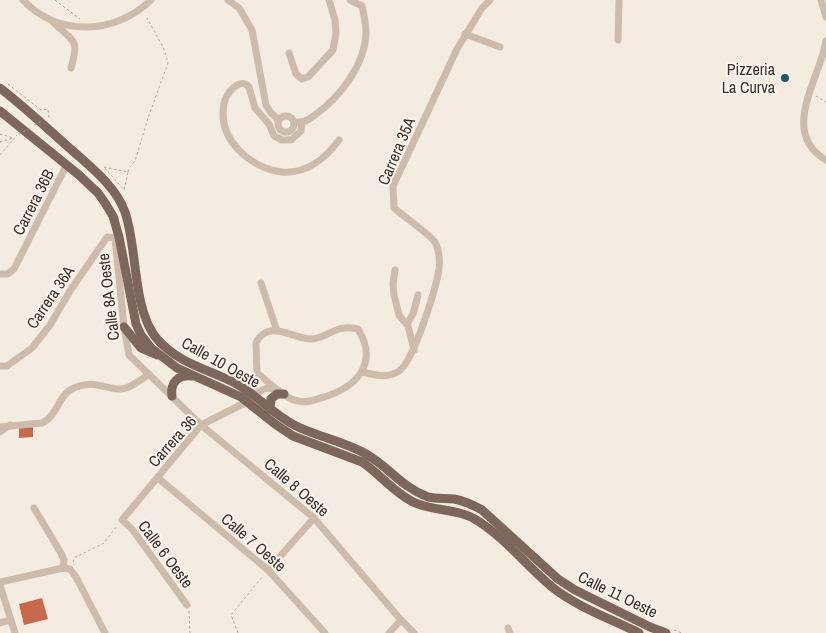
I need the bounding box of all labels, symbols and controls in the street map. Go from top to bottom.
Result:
place label: Pizzeria La Curva [722,58,776,98]
marker: Pizzeria La Curva [779,72,791,84]
street label: Carrera 35A [372,114,420,188]
street label: Carrera 36B [7,165,59,239]
street label: Calle 8A Oeste [92,252,124,342]
street label: Carrera 36A [21,261,79,333]
street label: Calle 10 Oeste [178,331,264,393]
street label: Carrera 36 [143,410,201,472]
street label: Calle 8 Oeste [260,453,334,521]
street label: Calle 7 Oeste [217,508,291,576]
street label: Calle 6 Oeste [133,516,199,592]
street label: Calle 11 Oeste [575,565,661,623]

